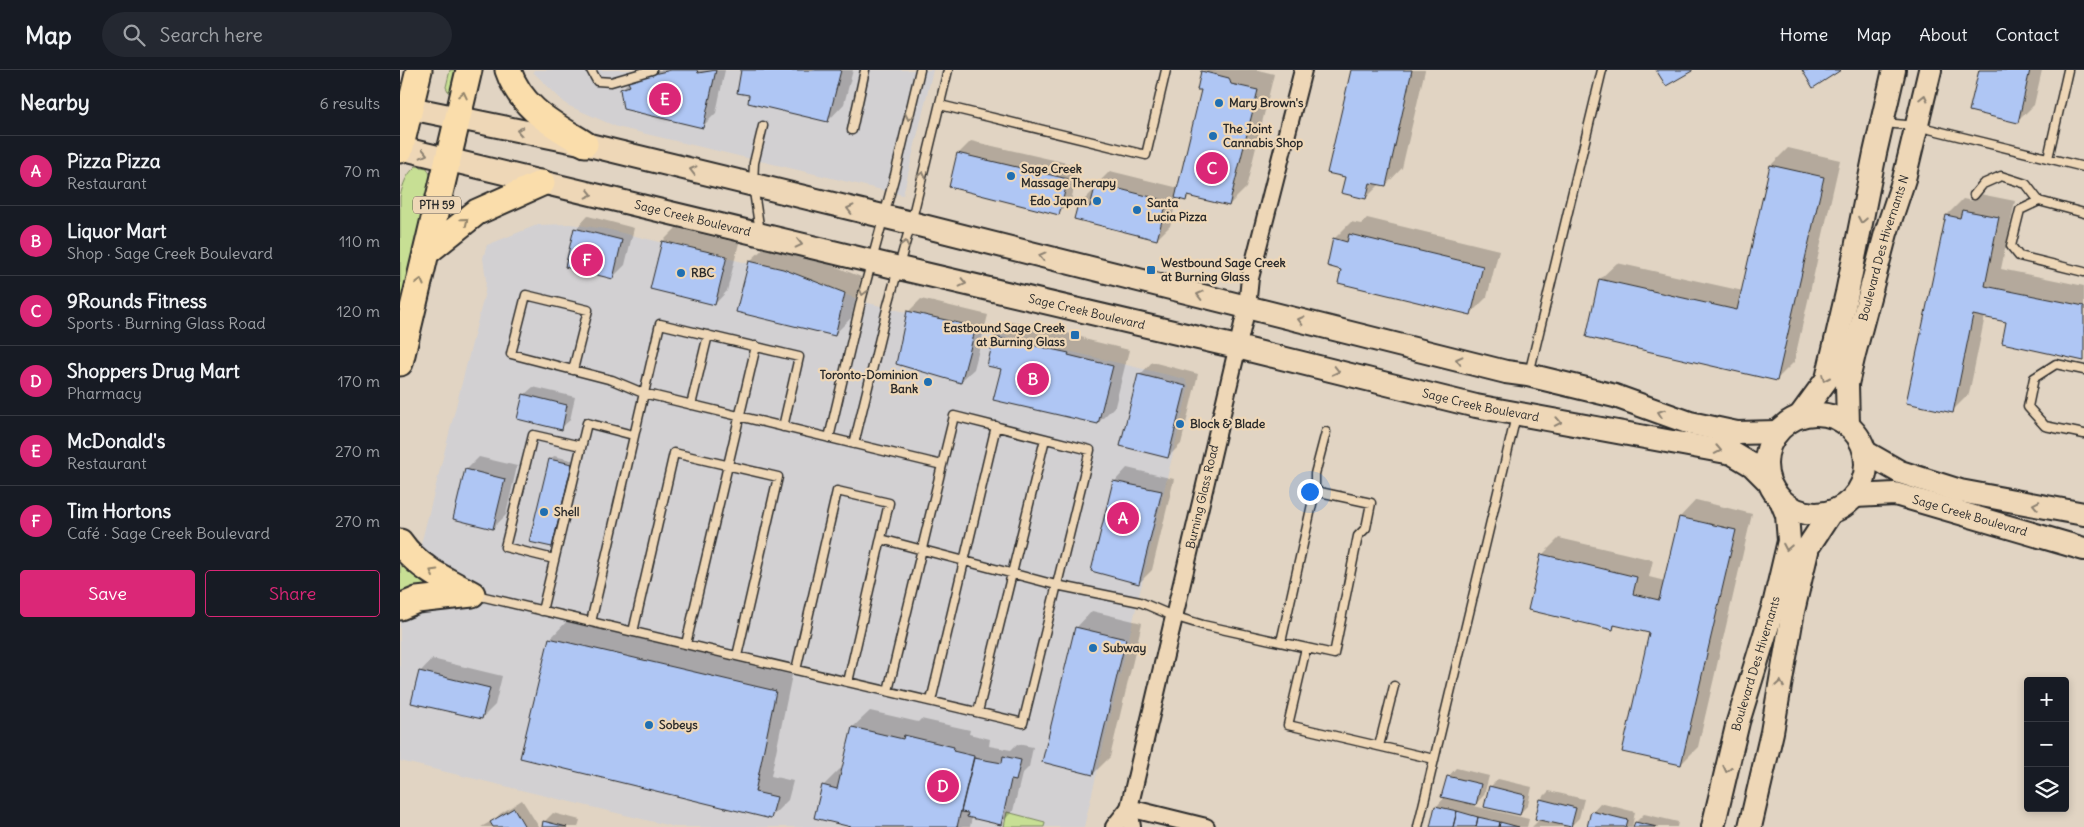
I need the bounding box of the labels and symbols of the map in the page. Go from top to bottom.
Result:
pin: E [649,80,681,118]
one-way arrow [457,90,468,99]
one-way arrow [1918,94,1929,103]
place label: Mary Brown's [1229,95,1304,111]
marker: Mary Brown's [1213,97,1225,109]
one-way arrow [904,113,915,122]
place label: The Joint Cannabis Shop [1223,121,1303,151]
one-way arrow [516,127,525,137]
marker: The Joint Cannabis Shop [1207,130,1219,142]
one-way arrow [419,148,428,159]
pin: C [1196,149,1228,187]
place label: Sage Creek Massage Therapy [1021,161,1116,191]
one-way arrow [688,165,697,176]
marker: Sage Creek Massage Therapy [1005,170,1017,182]
one-way arrow [916,171,927,180]
street label: Boulevard Des Hivernants N [1855,173,1912,322]
one-way arrow [585,188,594,199]
place label: Edo Japan [1030,193,1087,209]
marker: Edo Japan [1091,195,1103,207]
place label: Santa Lucia Pizza [1147,195,1207,224]
road number: PTH 59 [413,196,461,214]
street label: Sage Creek Boulevard [633,197,752,239]
one-way arrow [846,204,855,215]
marker: Santa Lucia Pizza [1131,204,1143,216]
one-way arrow [1857,215,1868,224]
one-way arrow [459,218,468,226]
one-way arrow [794,238,803,249]
one-way arrow [900,240,910,249]
pin: F [571,241,603,279]
one-way arrow [1038,251,1047,262]
place label: Westbound Sage Creek at Burning Glass [1161,255,1286,285]
marker: Westbound Sage Creek at Burning Glass [1145,264,1157,276]
place label: RBC [691,265,714,280]
marker: RBC [675,267,687,279]
one-way arrow [414,277,425,286]
one-way arrow [959,277,968,288]
one-way arrow [859,287,869,295]
one-way arrow [1195,290,1204,301]
street label: Sage Creek Boulevard [1027,291,1147,332]
one-way arrow [1297,316,1305,326]
place label: Eastbound Sage Creek at Burning Glass [944,320,1066,350]
marker: Eastbound Sage Creek at Burning Glass [1069,329,1081,341]
one-way arrow [1454,355,1463,366]
pin: B [1017,360,1049,398]
one-way arrow [1331,366,1339,376]
place label: Toronto-Dominion Bank [820,367,918,396]
one-way arrow [1821,373,1832,382]
marker: Toronto-Dominion Bank [922,376,934,388]
street label: Sage Creek Boulevard [1421,385,1540,424]
one-way arrow [1657,408,1666,418]
place label: Block & Blade [1190,416,1266,431]
one-way arrow [1554,416,1563,426]
marker: Block & Blade [1174,418,1186,430]
street label: Burning Glass Road [1182,443,1221,550]
one-way arrow [1714,445,1723,455]
your location [1297,479,1323,505]
street label: Sage Creek Boulevard [1911,491,2029,539]
pin: A [1107,499,1139,537]
one-way arrow [2032,500,2041,510]
place label: Shell [554,504,580,519]
marker: Shell [538,506,550,518]
one-way arrow [1782,543,1793,552]
one-way arrow [429,568,438,578]
street label: Boulevard Des Hivernants [1728,595,1783,732]
place label: Subway [1103,640,1147,656]
marker: Subway [1087,642,1099,654]
one-way arrow [1775,679,1785,688]
place label: Sobeys [659,717,698,733]
marker: Sobeys [643,719,655,731]
one-way arrow [1722,764,1733,773]
pin: D [927,767,959,805]

